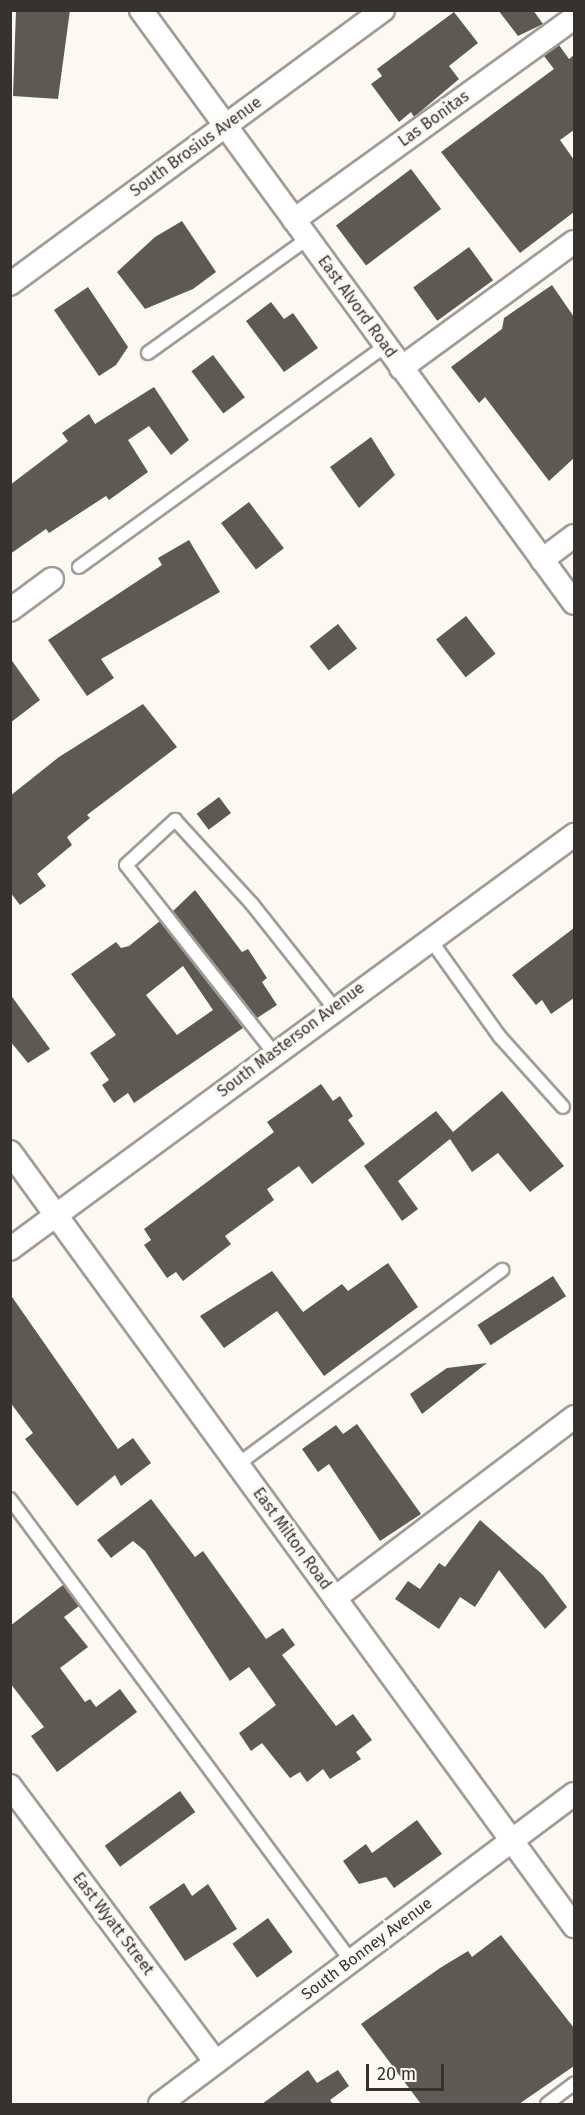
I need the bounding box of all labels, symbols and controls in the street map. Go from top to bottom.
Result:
street label: Las Bonitas [395,87,473,151]
street label: South Brosius Avenue [127,93,265,201]
street label: East Alvord Road [313,252,401,362]
street label: South Masterson Avenue [214,978,368,1102]
street label: East Milton Road [249,1484,335,1594]
street label: East Wyatt Street [68,1869,158,1979]
street label: South Bonney Avenue [298,1894,436,2004]
scale bar [369,2052,447,2090]
text: 20 m [377,2063,416,2085]

